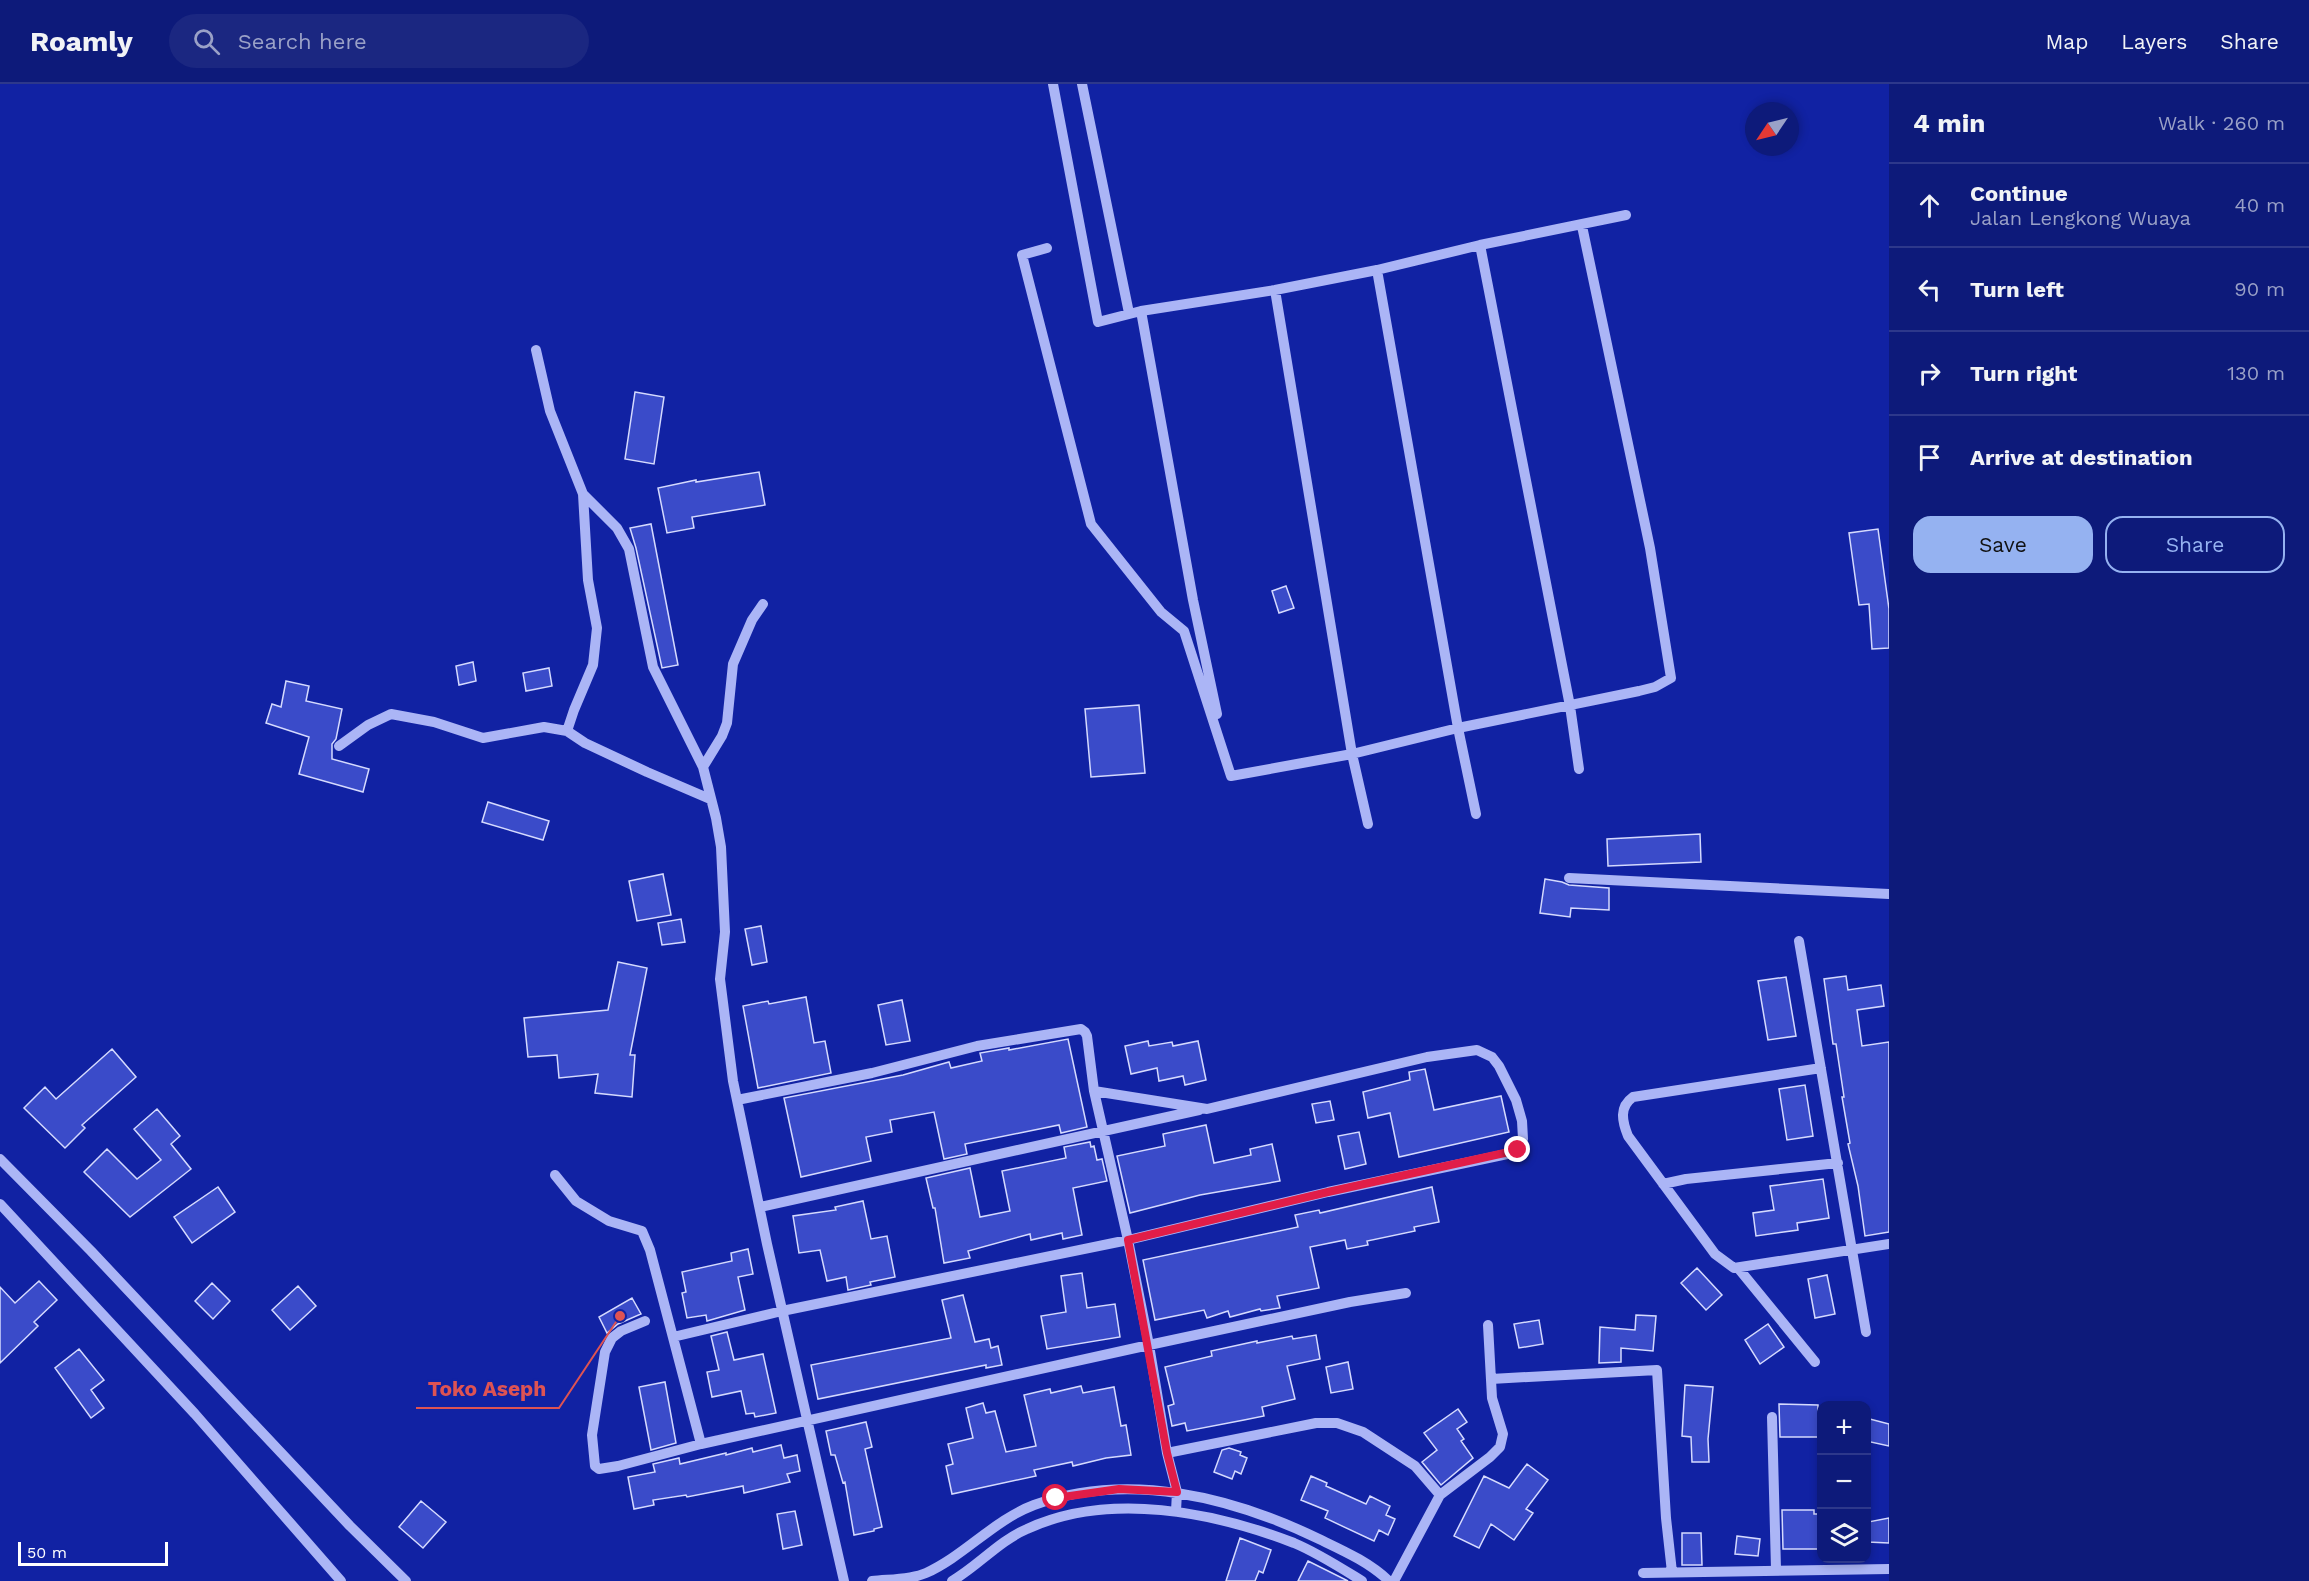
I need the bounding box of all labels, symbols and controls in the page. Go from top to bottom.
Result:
search box [169,14,589,68]
text: Roamly [30,25,133,58]
icon: search [190,25,223,58]
text: Search here [238,29,367,54]
text: Map [2045,29,2088,54]
text: Layers [2121,29,2187,54]
text: Share [2220,29,2279,54]
north arrow [1745,102,1799,156]
text: 4 min [1913,108,1985,138]
text: Walk · 260 m [2158,111,2285,135]
text: Continue [1970,181,2068,206]
icon: ahead [1913,189,1946,222]
text: 40 m [2234,193,2285,217]
text: Jalan Lengkong Wuaya [1970,206,2191,230]
icon: left [1913,273,1946,306]
text: Turn left [1970,277,2064,302]
text: 90 m [2234,277,2285,301]
icon: right [1913,357,1946,390]
text: Turn right [1970,361,2077,386]
text: 130 m [2227,361,2285,385]
icon: arrive [1913,441,1946,474]
text: Arrive at destination [1970,445,2193,470]
button: Save [1913,516,2093,573]
button: Share [2105,516,2285,573]
route end [1504,1136,1530,1162]
callout: Toko Aseph [416,1369,559,1408]
text: Toko Aseph [428,1376,546,1401]
map controls [1817,1401,1871,1563]
button: + [1817,1401,1871,1455]
button: − [1817,1455,1871,1509]
route start [1042,1484,1068,1510]
button: layers [1817,1509,1871,1563]
scale bar [18,1539,168,1566]
text: 50 m [27,1543,67,1562]

